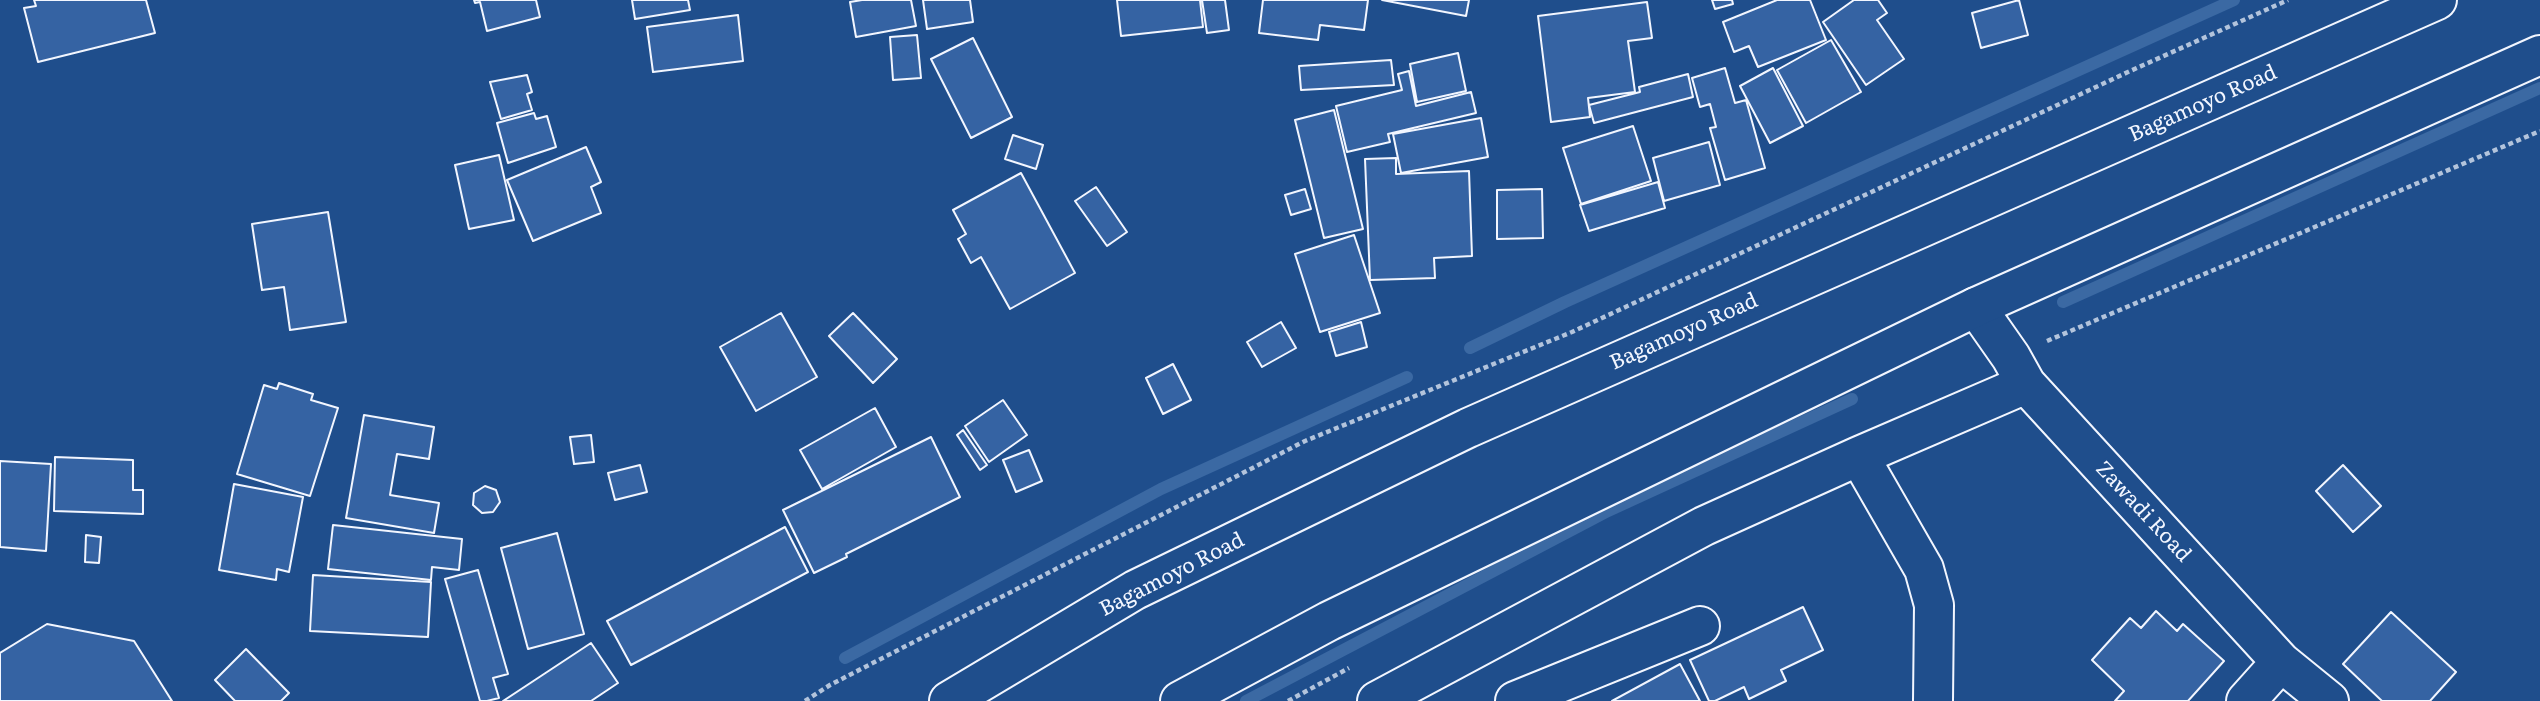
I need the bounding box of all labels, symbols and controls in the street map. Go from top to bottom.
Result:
street label: Bagamoyo Road [2125,60,2281,148]
street label: Bagamoyo Road [1606,288,1762,376]
street label: Zawadi Road [2090,456,2196,568]
street label: Bagamoyo Road [1095,528,1249,622]

